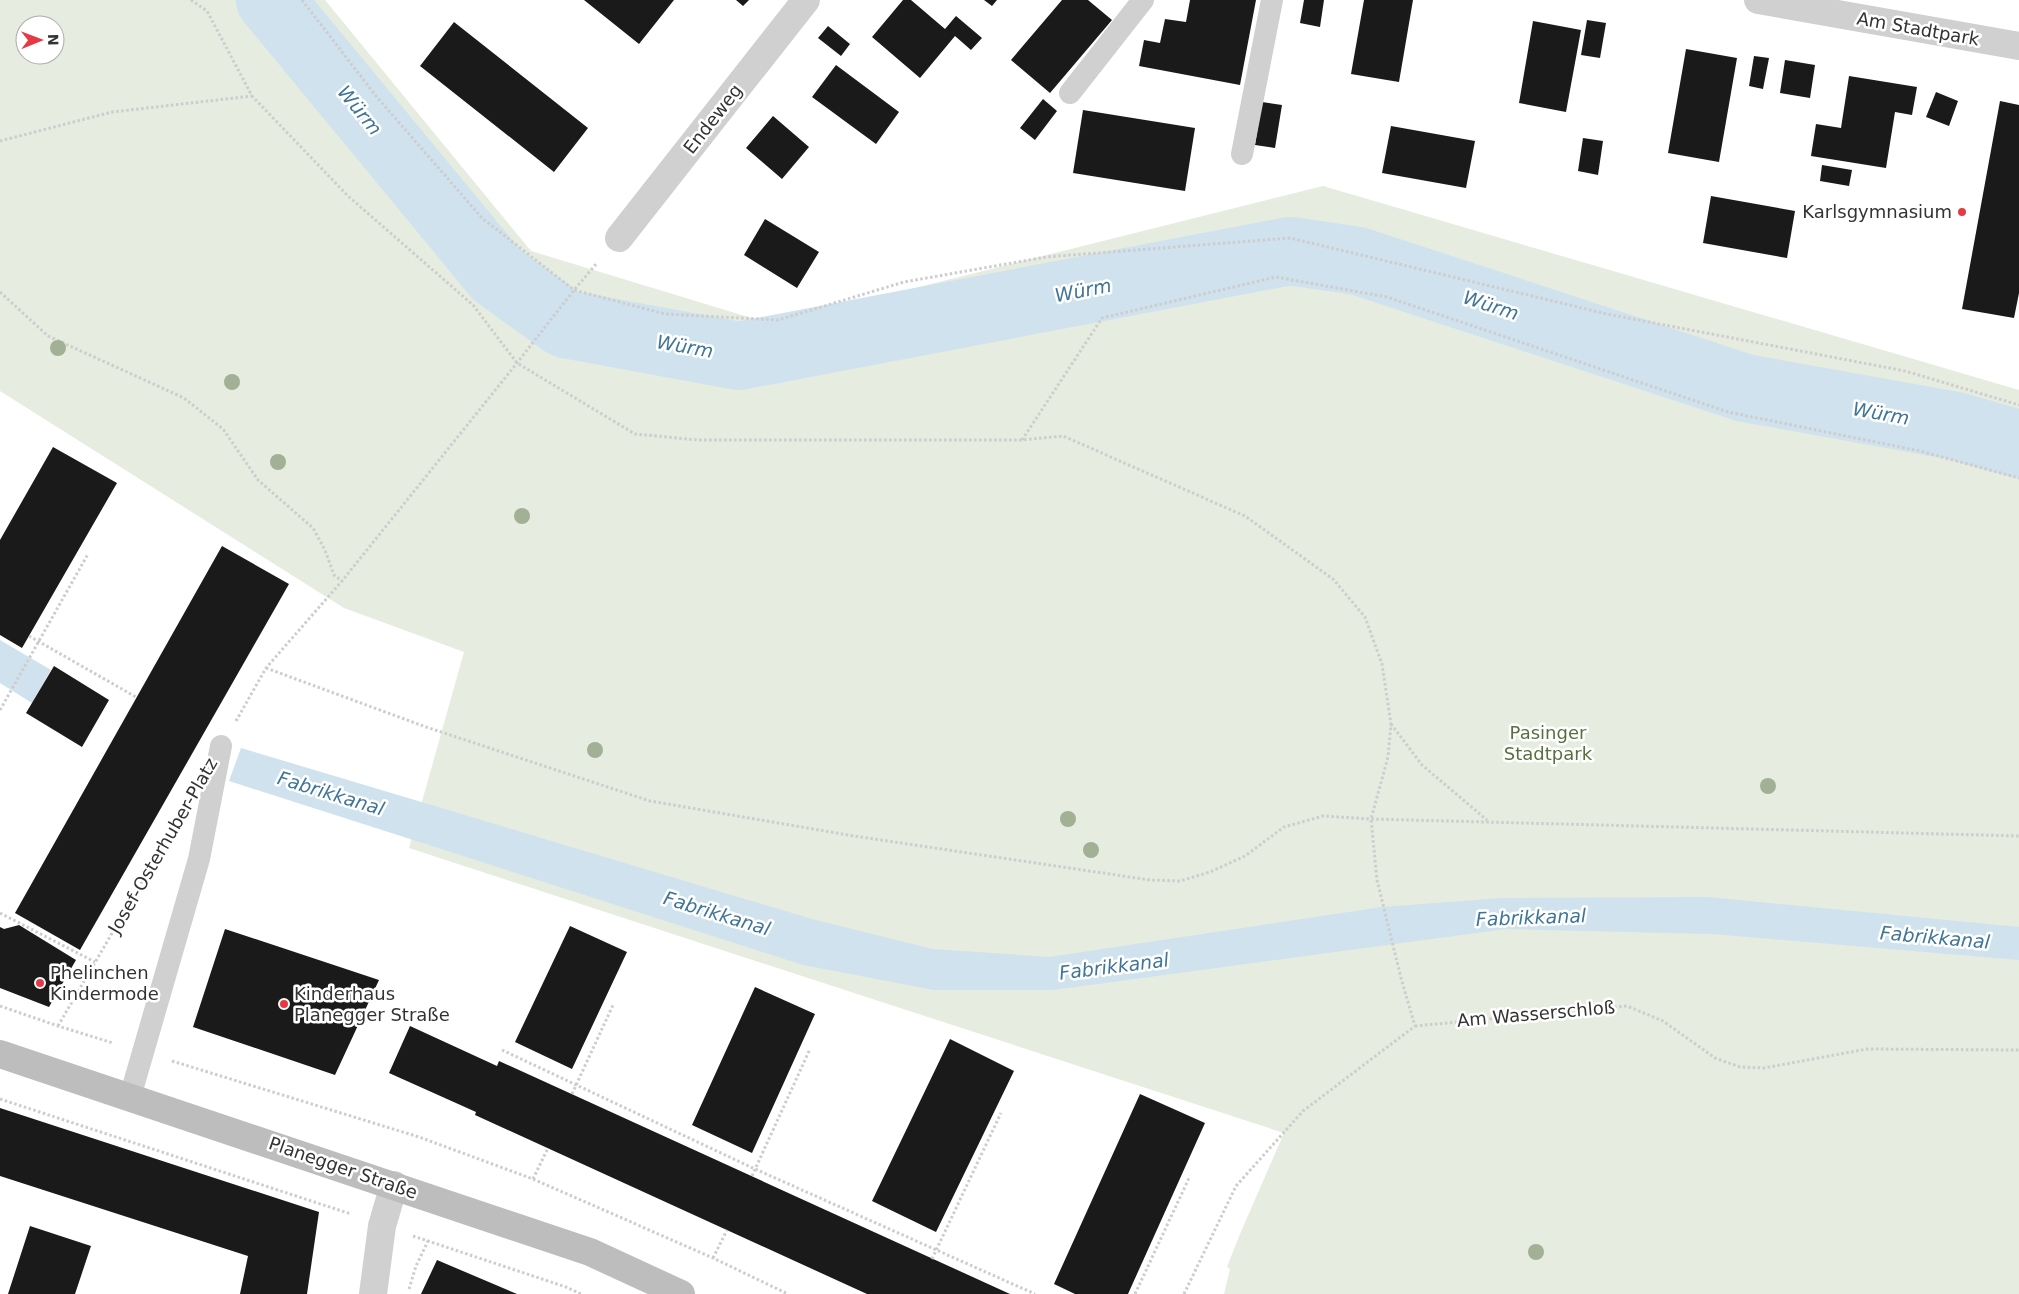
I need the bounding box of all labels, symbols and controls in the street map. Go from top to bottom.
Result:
street label: Am Stadtpark [1855,7,1981,50]
north arrow [15,15,65,65]
text: N [45,34,61,46]
street label: Endeweg [679,80,746,158]
water label: Würm [333,81,387,139]
place label: Karlsgymnasium [1802,201,1952,222]
marker: Karlsgymnasium [1956,206,1968,218]
water label: Würm [1053,274,1113,306]
water label: Würm [1460,286,1522,324]
water label: Würm [655,330,715,362]
water label: Würm [1851,397,1911,429]
park label: Pasinger Stadtpark [1504,722,1593,764]
street label: Josef-Osterhuber-Platz [103,754,221,938]
water label: Fabrikkanal [275,766,388,820]
water label: Fabrikkanal [661,886,774,940]
water label: Fabrikkanal [1475,904,1587,930]
water label: Fabrikkanal [1879,921,1992,953]
water label: Fabrikkanal [1058,948,1171,984]
place label: Phelinchen Kindermode [50,962,159,1004]
marker: Phelinchen Kindermode [34,977,46,989]
place label: Kinderhaus Planegger Straße [294,983,450,1025]
street label: Am Wasserschloß [1456,996,1616,1031]
marker: Kinderhaus Planegger Straße [278,998,290,1010]
street label: Planegger Straße [266,1132,420,1203]

